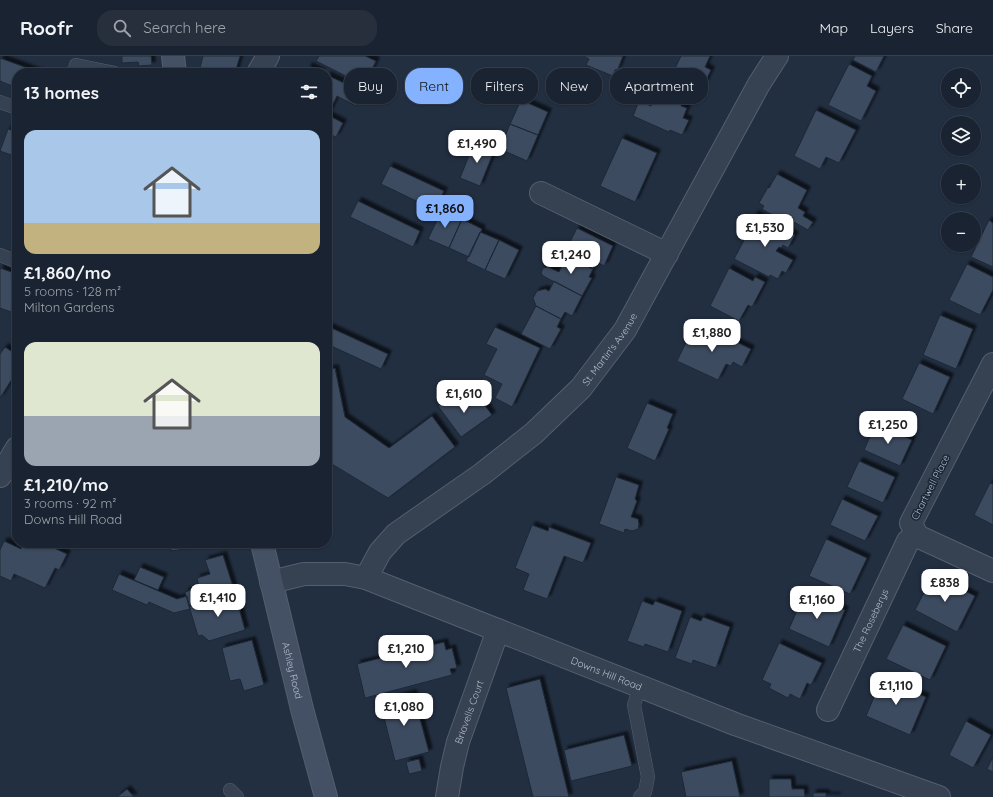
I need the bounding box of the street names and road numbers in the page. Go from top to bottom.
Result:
street label: St. Martin's Avenue [579,310,640,388]
street label: Chartwell Place [908,452,953,522]
street label: The Roseberys [850,586,892,655]
street label: Ashley Road [279,641,305,700]
street label: Downs Hill Road [569,654,644,694]
street label: Briavells Court [452,678,487,746]

